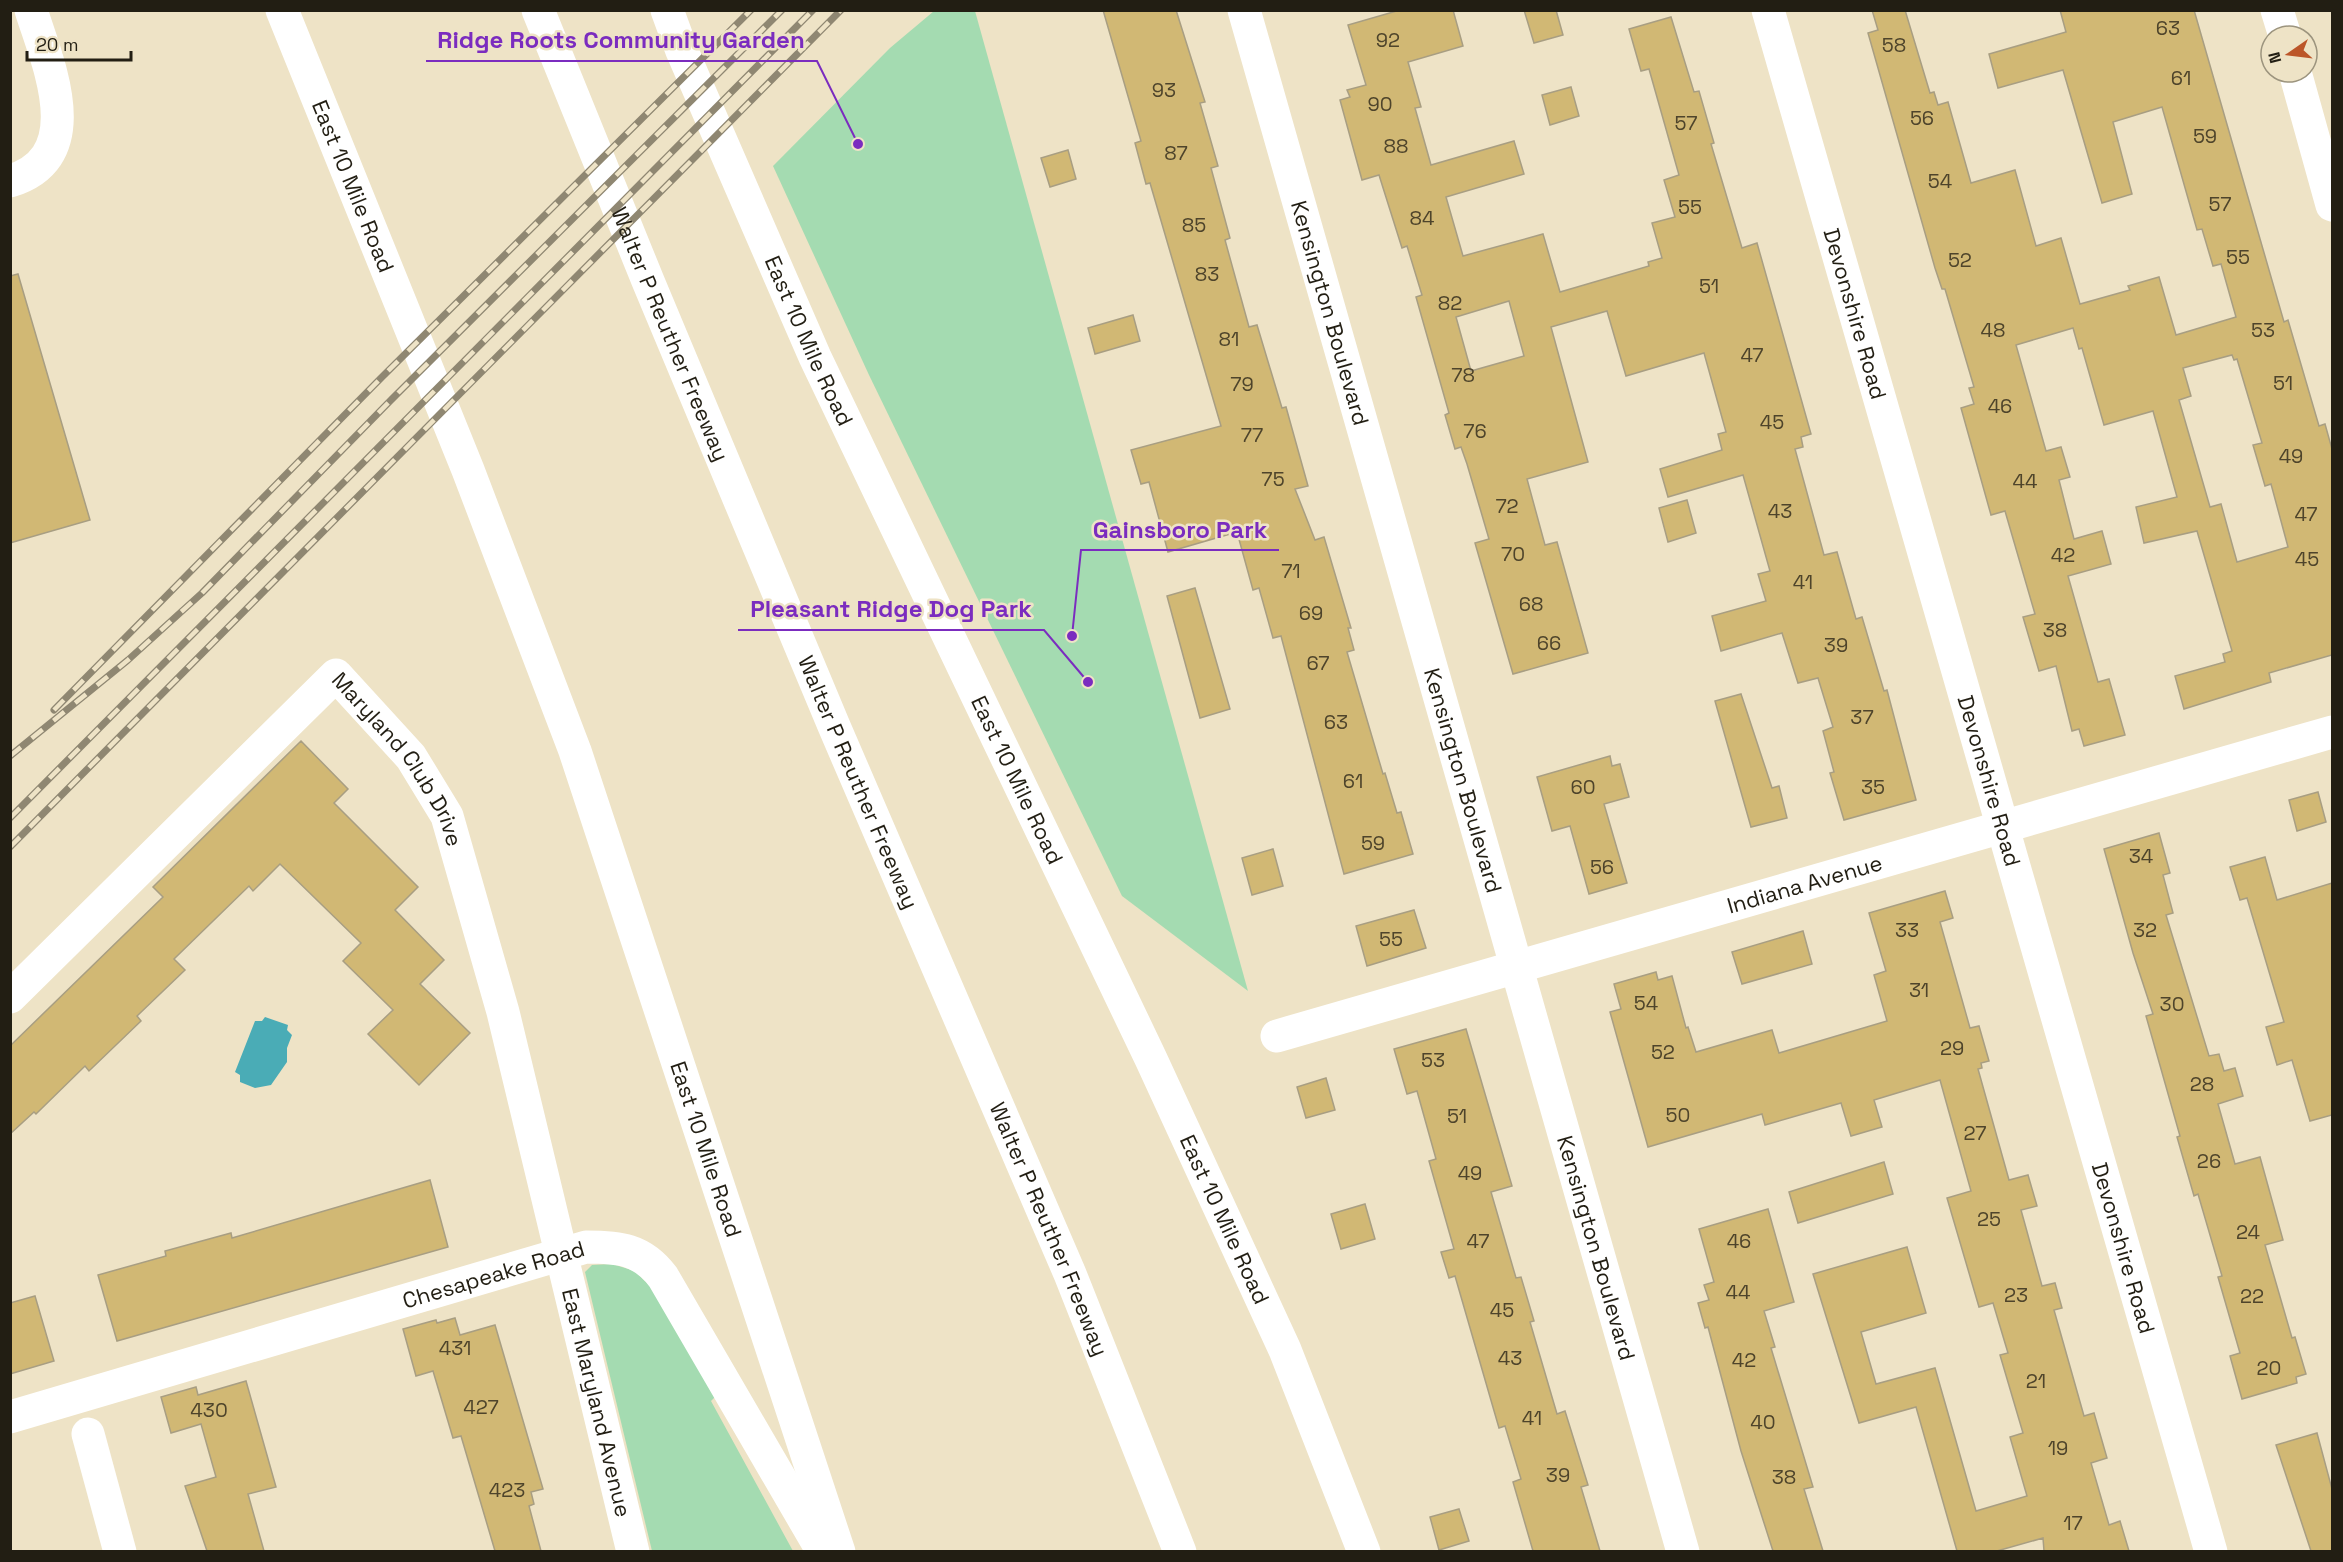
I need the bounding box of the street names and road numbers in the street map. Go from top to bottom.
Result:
street label: East 10 Mile Road [306,96,401,276]
street label: Kensington Boulevard [1285,197,1376,429]
street label: Walter P Reuther Freeway [605,203,736,465]
street label: Devonshire Road [1817,225,1893,403]
street label: East 10 Mile Road [759,251,860,430]
street label: Walter P Reuther Freeway [792,651,925,913]
street label: Kensington Boulevard [1418,665,1509,896]
street label: Maryland Club Drive [326,666,469,849]
street label: East 10 Mile Road [965,691,1070,869]
street label: Devonshire Road [1952,692,2027,870]
street label: Indiana Avenue [1724,848,1885,920]
street label: East 10 Mile Road [664,1058,748,1241]
street label: Walter P Reuther Freeway [984,1098,1115,1360]
street label: East 10 Mile Road [1174,1130,1276,1308]
street label: Kensington Boulevard [1551,1132,1642,1363]
street label: Devonshire Road [2086,1159,2162,1337]
street label: Chesapeake Road [399,1234,588,1314]
street label: East Maryland Avenue [556,1285,638,1520]

